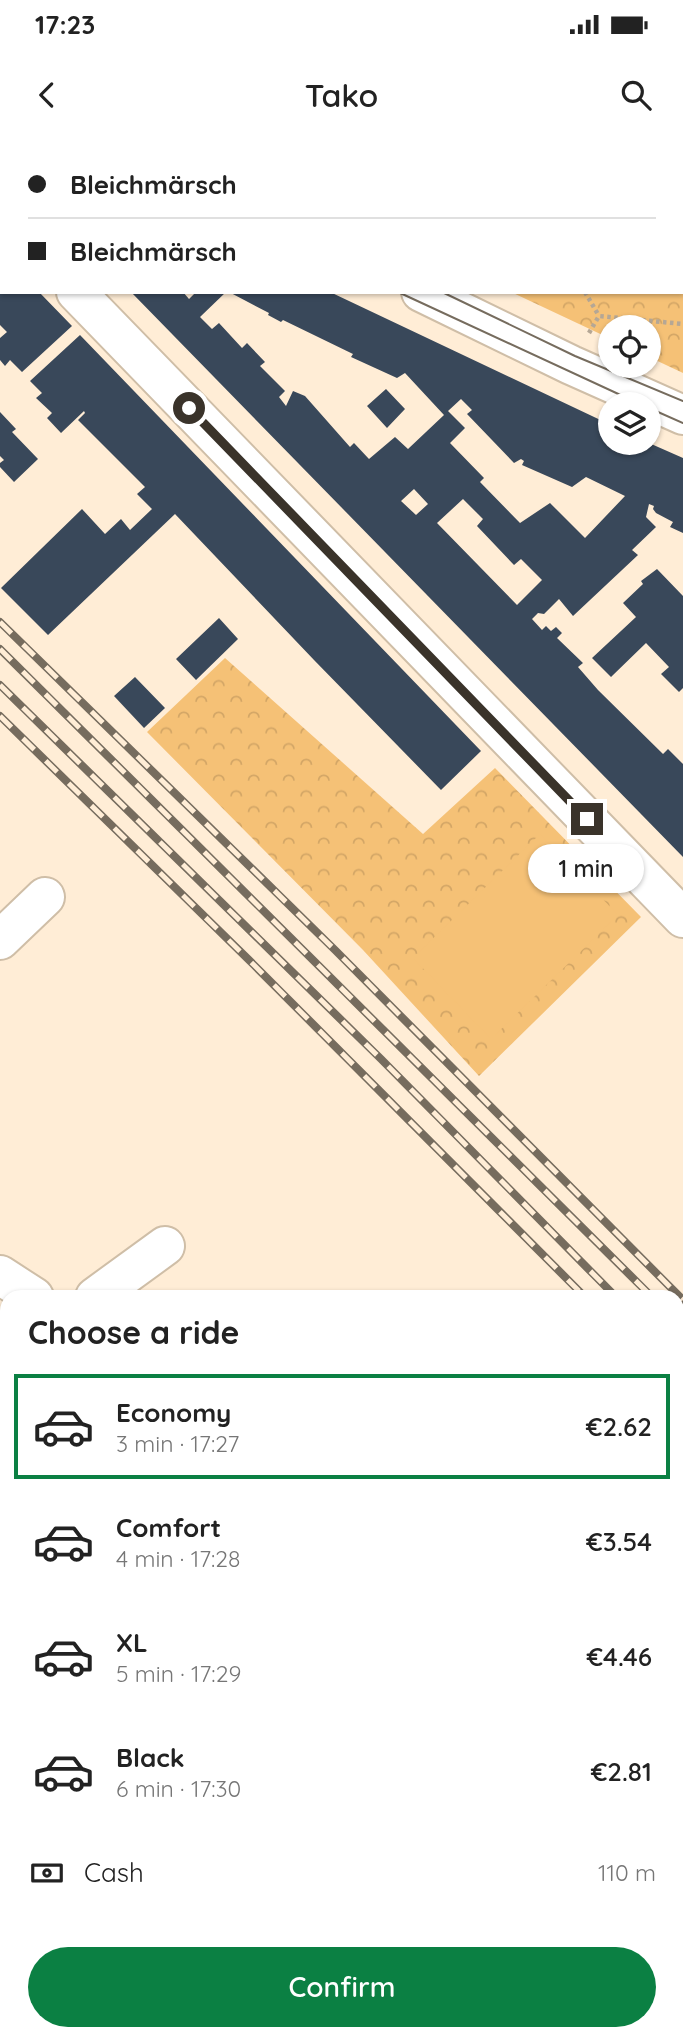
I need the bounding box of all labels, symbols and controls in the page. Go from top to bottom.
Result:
text: 17:23 [35,8,95,41]
text: Tako [305,75,378,115]
icon: back [28,76,66,114]
icon: search [617,76,655,114]
text: Bleichmärsch [70,168,237,201]
text: Bleichmärsch [70,235,237,268]
map controls [598,315,661,455]
button: locate [598,315,661,378]
route start [173,392,205,424]
button: layers [598,392,661,455]
route end [571,803,603,835]
callout: 1 min [529,844,645,892]
text: 1 min [558,854,614,883]
text: Choose a ride [28,1312,240,1352]
icon: car [32,1395,95,1458]
text: Economy [116,1396,231,1429]
text: €2.62 [586,1410,652,1443]
text: 3 min · 17:27 [116,1429,239,1458]
icon: car [32,1510,95,1573]
text: Comfort [116,1511,221,1544]
text: €3.54 [586,1525,652,1558]
text: 4 min · 17:28 [116,1544,240,1573]
icon: car [32,1625,95,1688]
text: XL [116,1626,148,1659]
text: €4.46 [586,1640,652,1673]
text: 5 min · 17:29 [116,1659,241,1688]
icon: car [32,1740,95,1803]
text: Black [116,1741,185,1774]
text: €2.81 [591,1755,652,1788]
text: 6 min · 17:30 [116,1774,241,1803]
icon: cash [28,1854,66,1892]
text: Cash [84,1856,144,1889]
text: 110 m [598,1858,656,1887]
button: Confirm [28,1947,656,2027]

